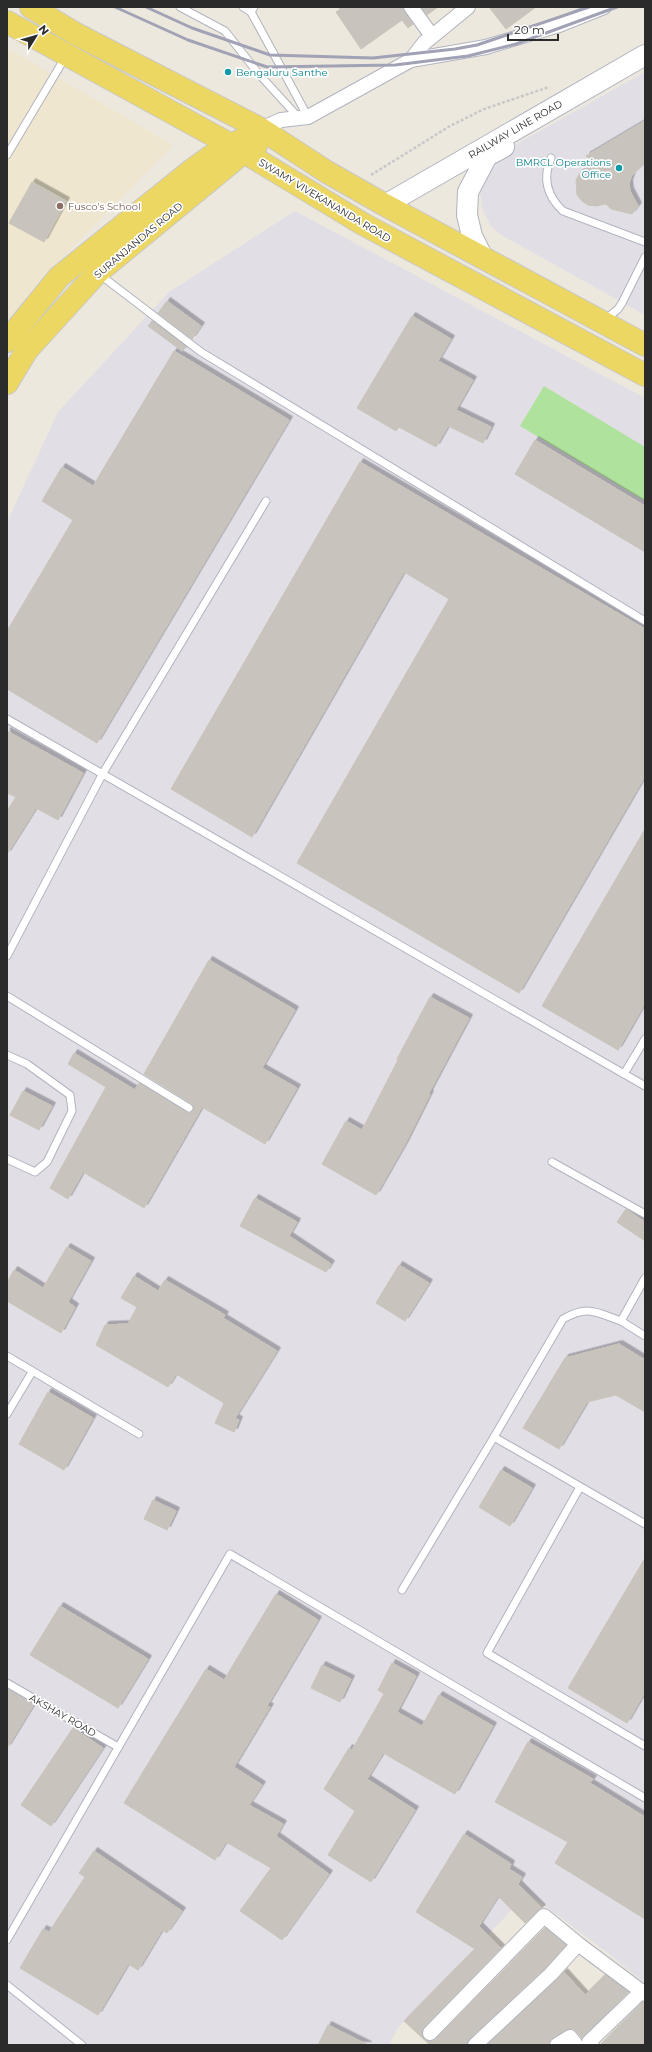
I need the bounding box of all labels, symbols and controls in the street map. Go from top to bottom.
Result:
north arrow [16,16,56,56]
scale bar [508,16,558,42]
text: N [36,22,52,38]
text: 20 m [514,22,545,37]
place label: Bengaluru Santhe [236,66,328,79]
marker: Bengaluru Santhe [223,67,233,77]
street label: RAILWAY LINE ROAD [466,97,565,162]
street label: SWAMY VIVEKANANDA ROAD [256,156,393,245]
place label: BMRCL Operations Office [516,156,611,181]
marker: BMRCL Operations Office [614,163,624,173]
street label: SURANJANDAS ROAD [91,199,185,281]
place label: Fusco's School [68,200,141,213]
marker: Fusco's School [55,201,65,211]
street label: AKSHAY ROAD [27,1691,98,1740]

